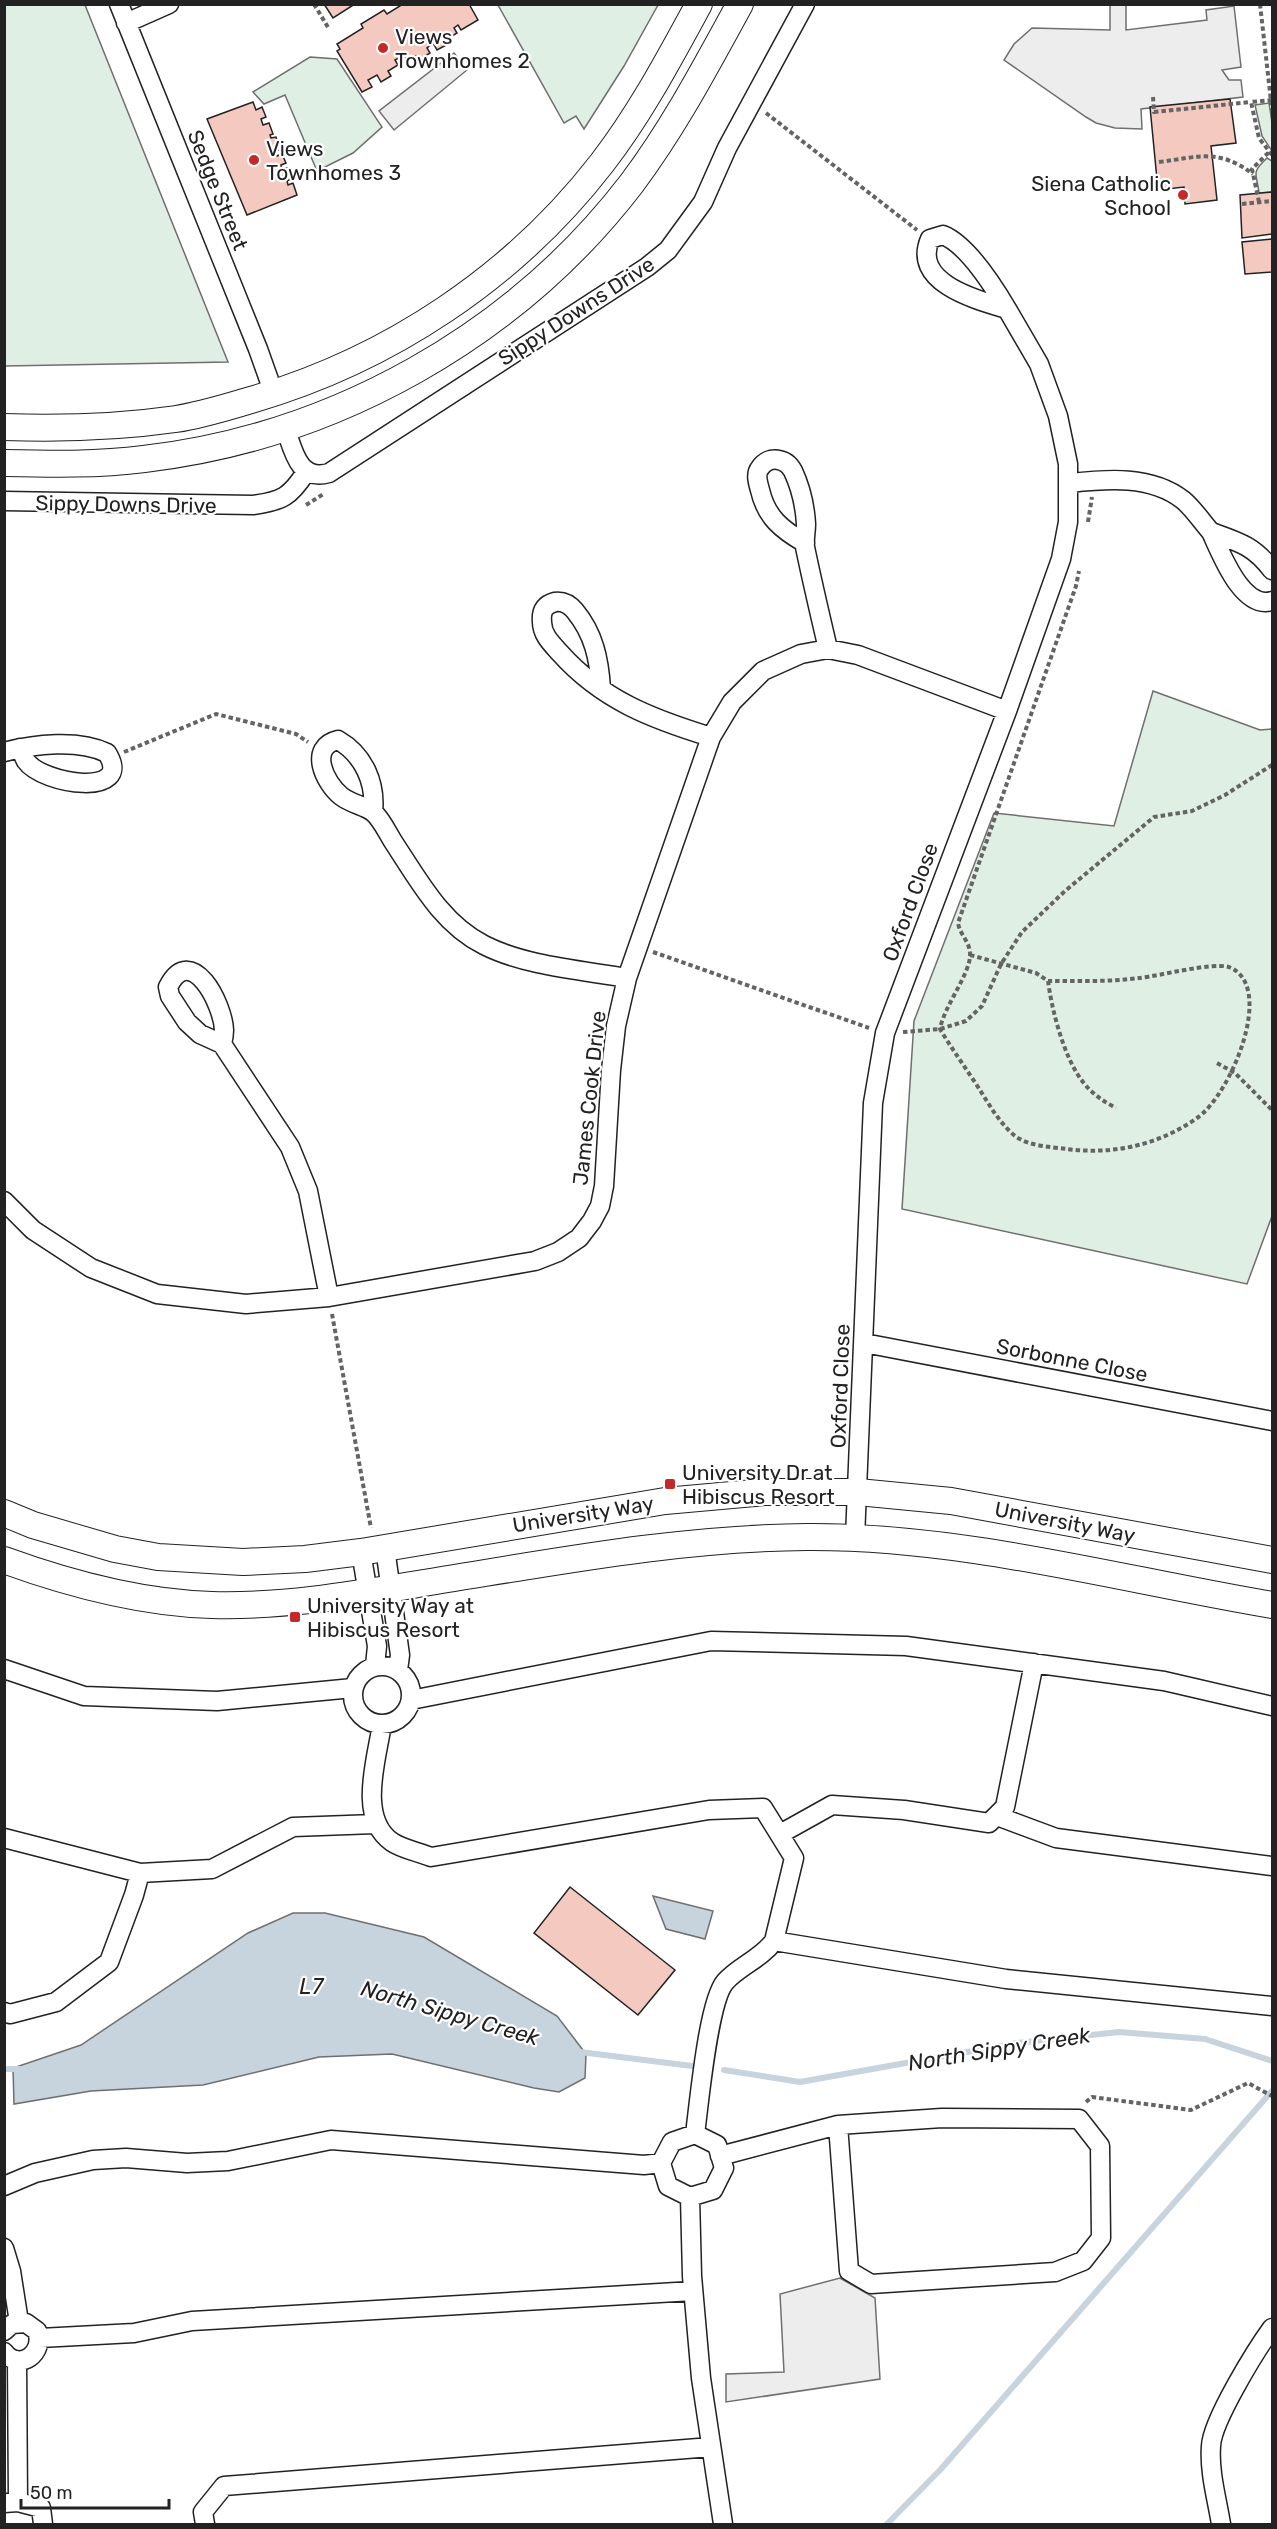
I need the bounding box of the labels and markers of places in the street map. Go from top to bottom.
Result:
place label: Views Townhomes 2 [395,24,530,73]
marker: Views Townhomes 2 [376,41,390,55]
place label: Views Townhomes 3 [266,136,401,185]
marker: Views Townhomes 3 [247,153,261,167]
place label: Siena Catholic School [1031,171,1171,220]
marker: Siena Catholic School [1176,188,1190,202]
place label: University Dr at Hibiscus Resort [682,1460,835,1509]
marker: University Dr at Hibiscus Resort [663,1477,677,1491]
place label: University Way at Hibiscus Resort [307,1593,474,1642]
marker: University Way at Hibiscus Resort [288,1610,302,1624]

